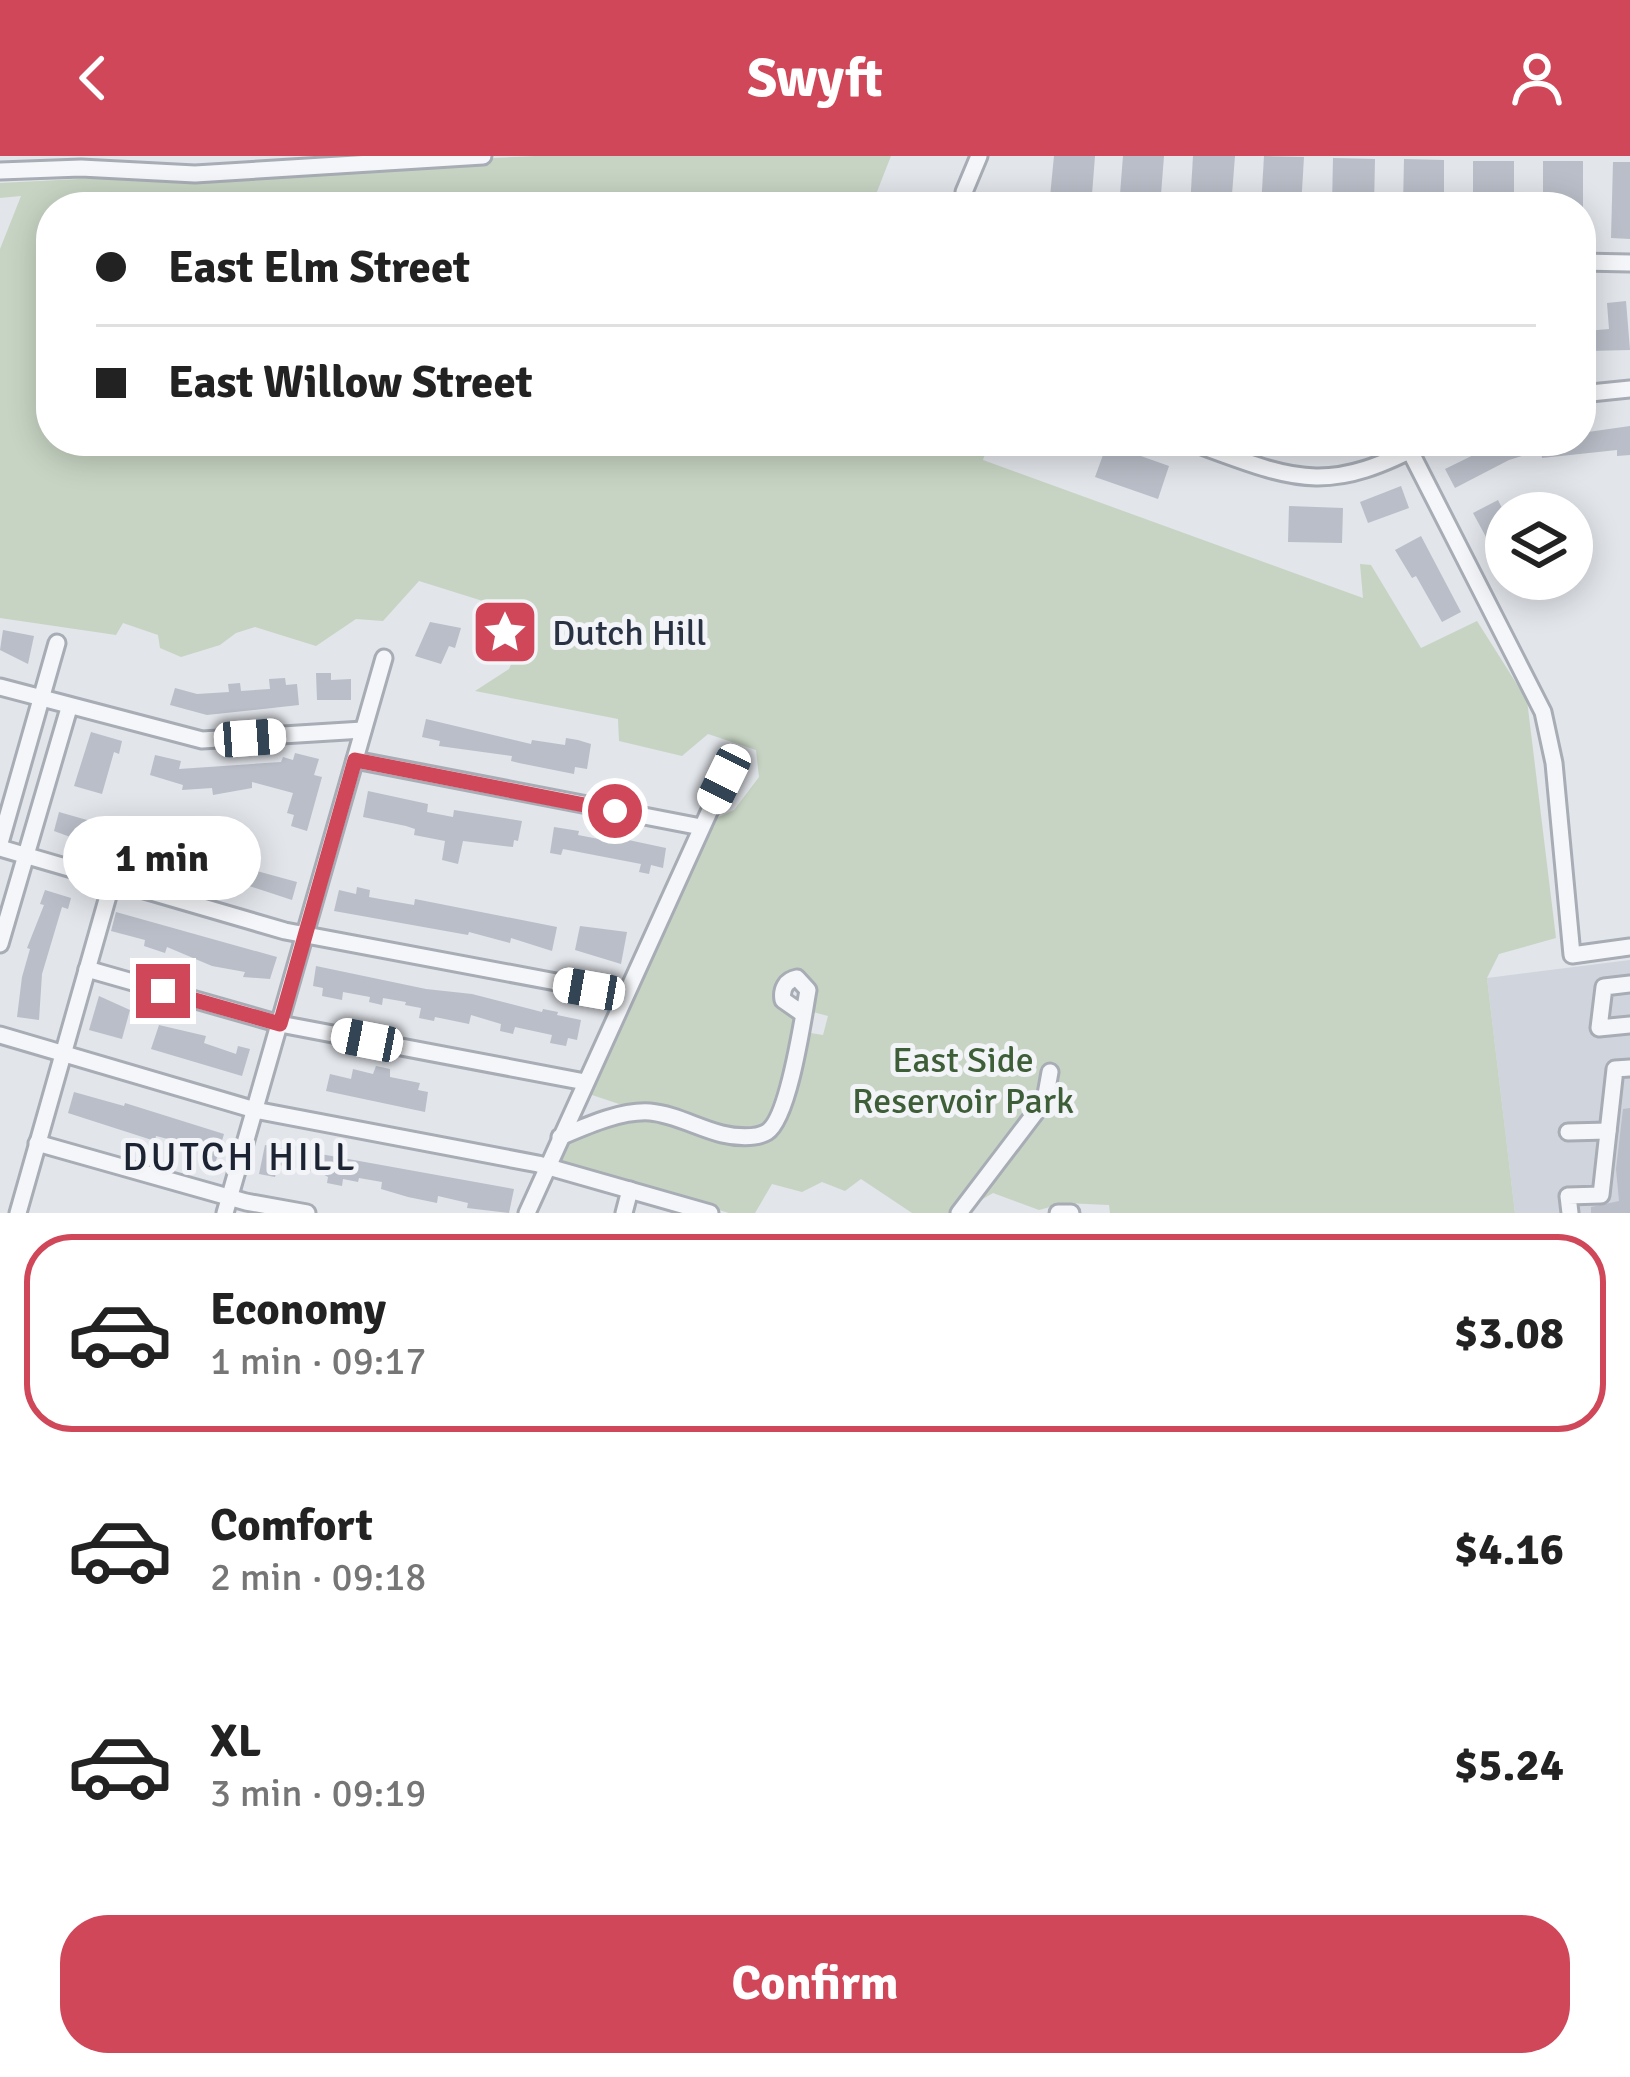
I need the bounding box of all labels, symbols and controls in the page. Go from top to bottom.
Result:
icon: back [60,45,126,111]
text: Swyft [747,45,883,112]
icon: person [1504,45,1570,111]
text: East Elm Street [168,240,470,295]
text: East Willow Street [168,355,533,410]
map controls [1485,492,1593,600]
button: layers [1485,492,1593,600]
place icon: Dutch Hill [470,597,540,667]
place label: Dutch Hill [552,611,707,656]
car [213,718,287,758]
car [692,739,756,819]
route start [588,784,642,838]
callout: 1 min [64,817,262,901]
text: 1 min [115,834,209,882]
route end [136,964,190,1018]
car [550,965,628,1013]
car [328,1015,406,1065]
park label: East Side Reservoir Park [852,1038,1074,1124]
district label: DUTCH HILL [122,1133,358,1181]
icon: car [66,1279,174,1387]
text: Economy [210,1282,386,1337]
text: $3.08 [1454,1306,1564,1361]
text: 1 min · 09:17 [210,1337,426,1385]
icon: car [66,1495,174,1603]
text: Comfort [210,1498,373,1553]
text: $4.16 [1454,1522,1564,1577]
text: 2 min · 09:18 [210,1553,426,1601]
icon: car [66,1711,174,1819]
text: XL [210,1714,261,1769]
text: $5.24 [1454,1738,1564,1793]
text: 3 min · 09:19 [210,1769,426,1817]
button: Confirm [60,1915,1570,2053]

